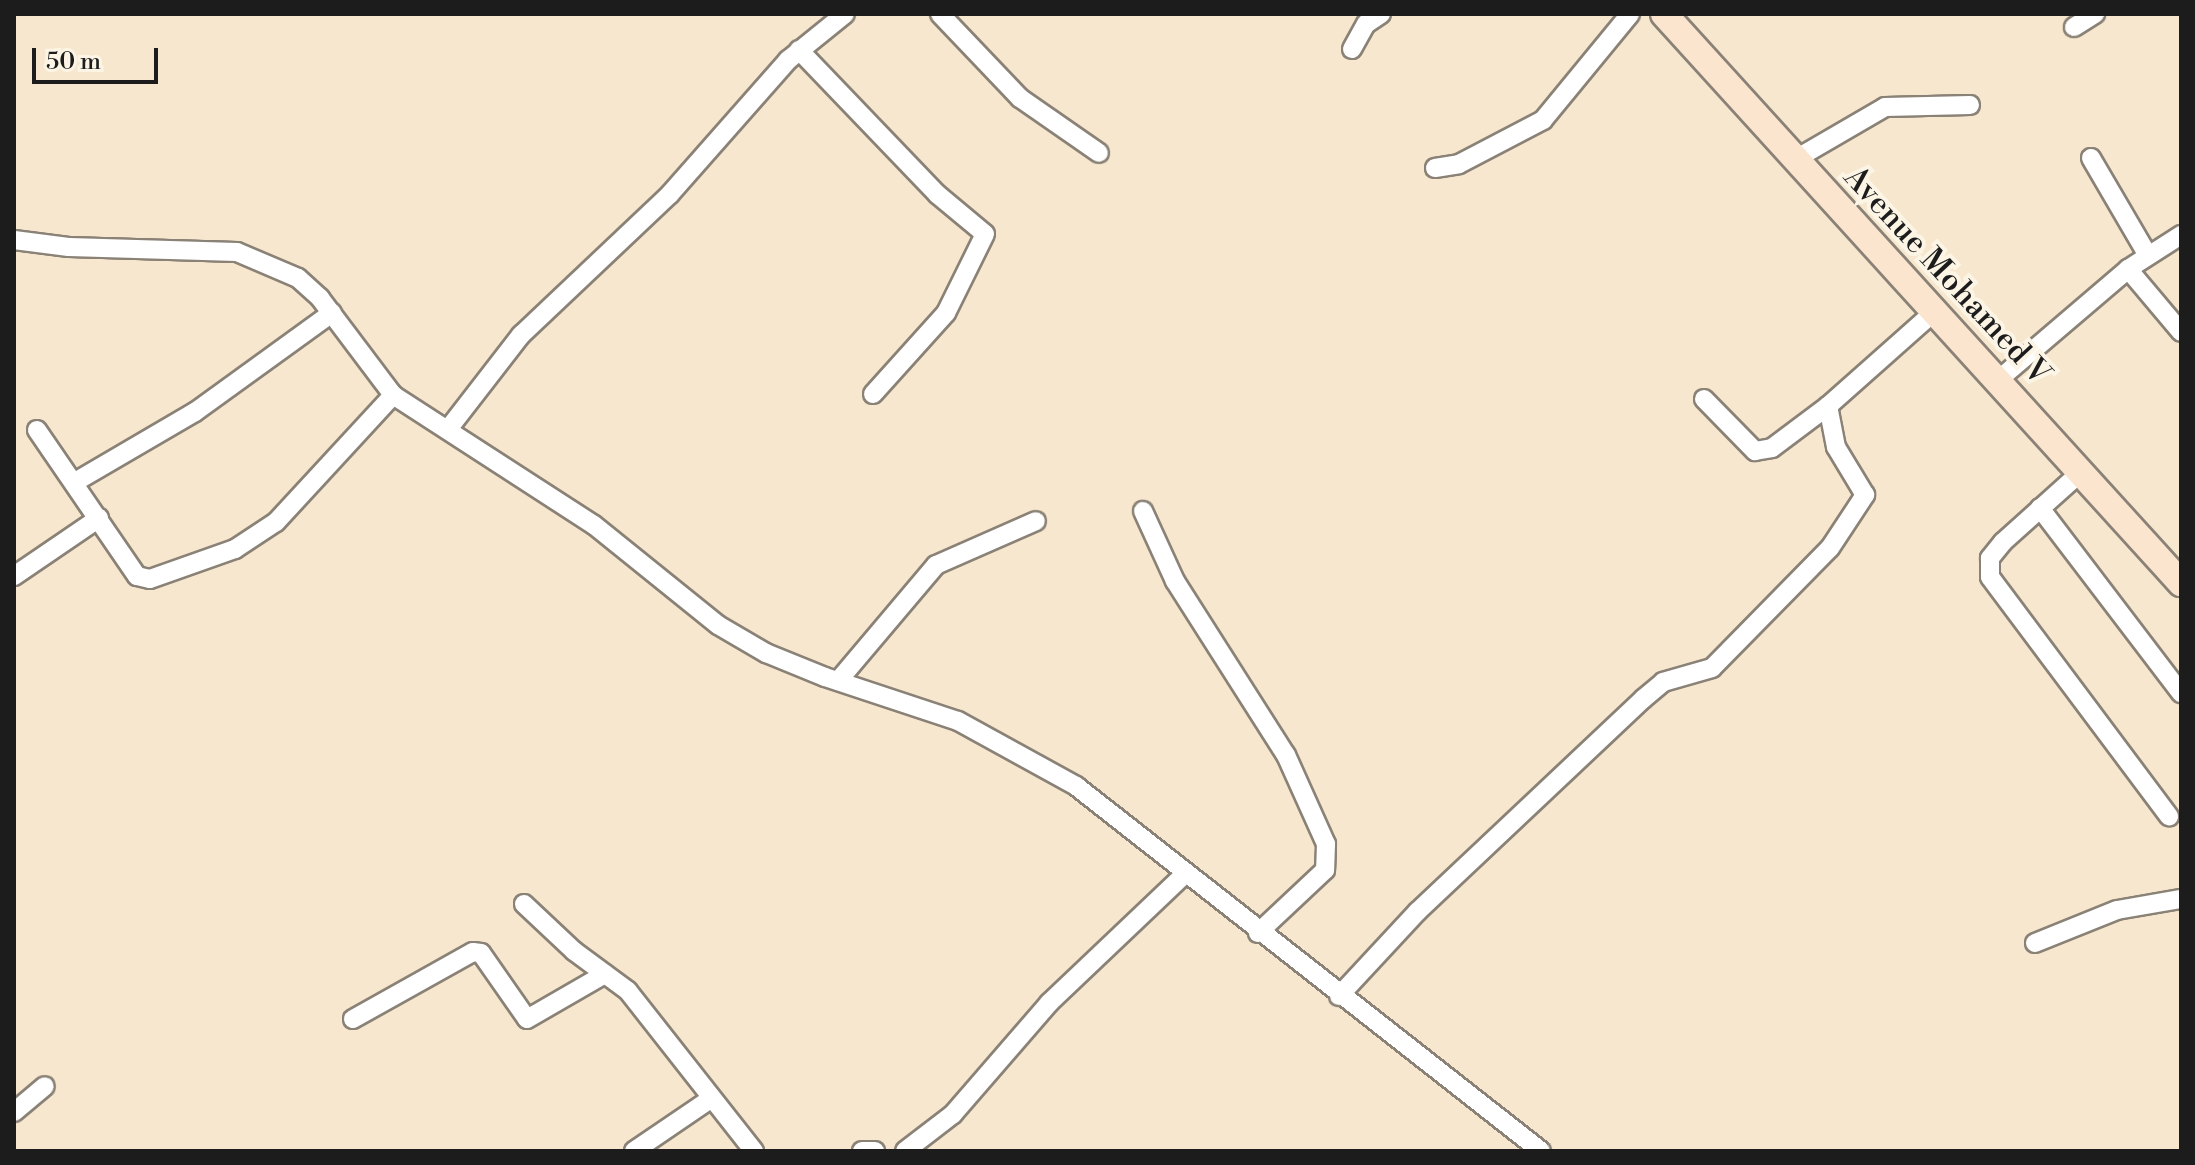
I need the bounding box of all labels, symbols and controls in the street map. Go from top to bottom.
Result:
scale bar [36,32,162,82]
text: 50 m [46,47,101,77]
street label: Avenue Mohamed V [1836,159,2058,393]

